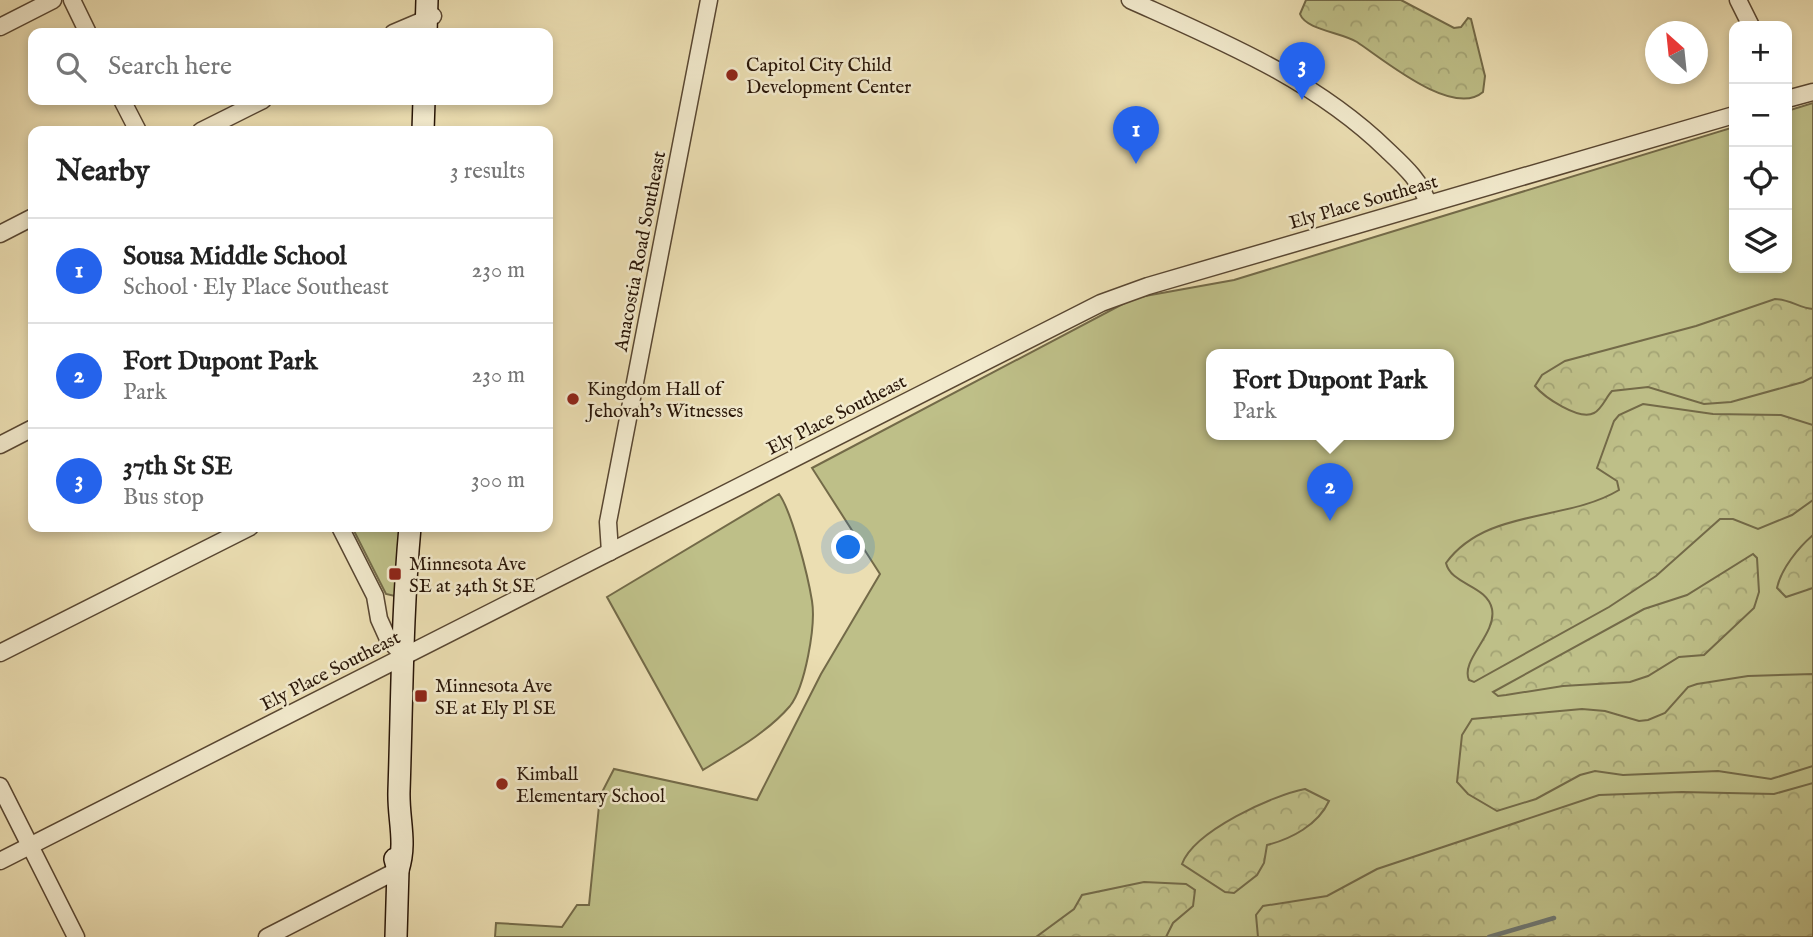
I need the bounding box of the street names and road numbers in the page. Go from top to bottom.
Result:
street label: Anacostia Road Southeast [610,149,672,355]
street label: Ely Place Southeast [1286,170,1441,236]
street label: Ely Place Southeast [763,370,911,461]
street label: Ely Place Southeast [257,626,405,717]

